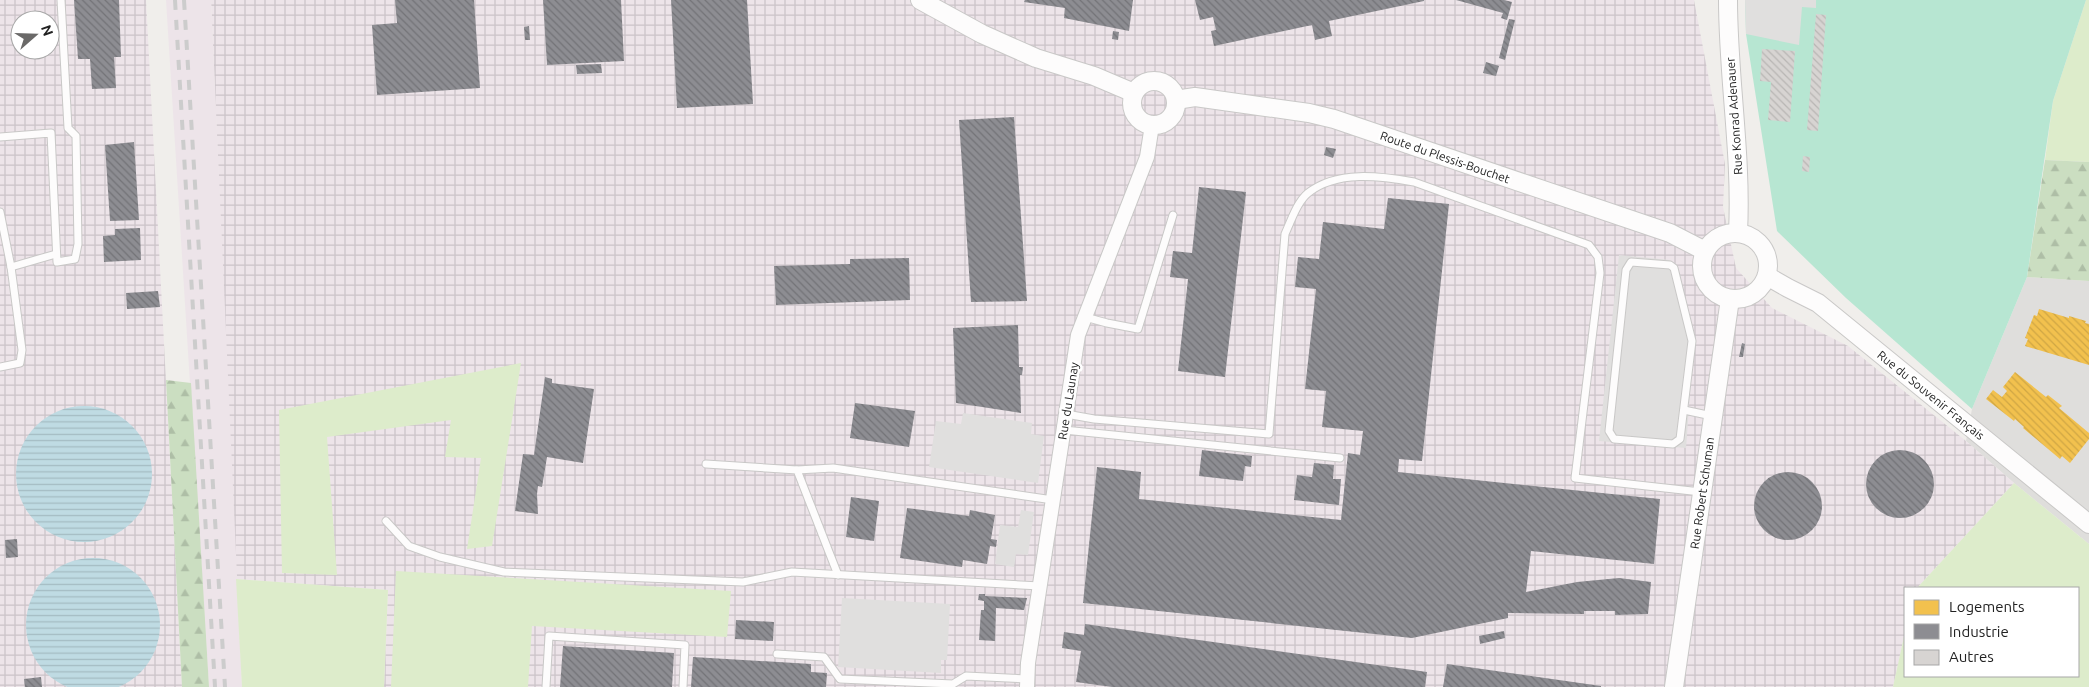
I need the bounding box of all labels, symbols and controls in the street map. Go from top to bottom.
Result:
north arrow [10,10,60,60]
text: N [38,23,57,38]
street label: Rue Konrad Adenauer [1723,56,1745,175]
street label: Route du Plessis-Bouchet [1378,129,1512,185]
street label: Rue du Souvenir Français [1875,348,1987,442]
street label: Rue du Launay [1055,361,1081,441]
street label: Rue Robert Schuman [1688,436,1716,550]
legend [1904,587,2079,677]
text: Logements [1949,598,2025,615]
text: Industrie [1949,623,2009,640]
text: Autres [1949,648,1994,665]

